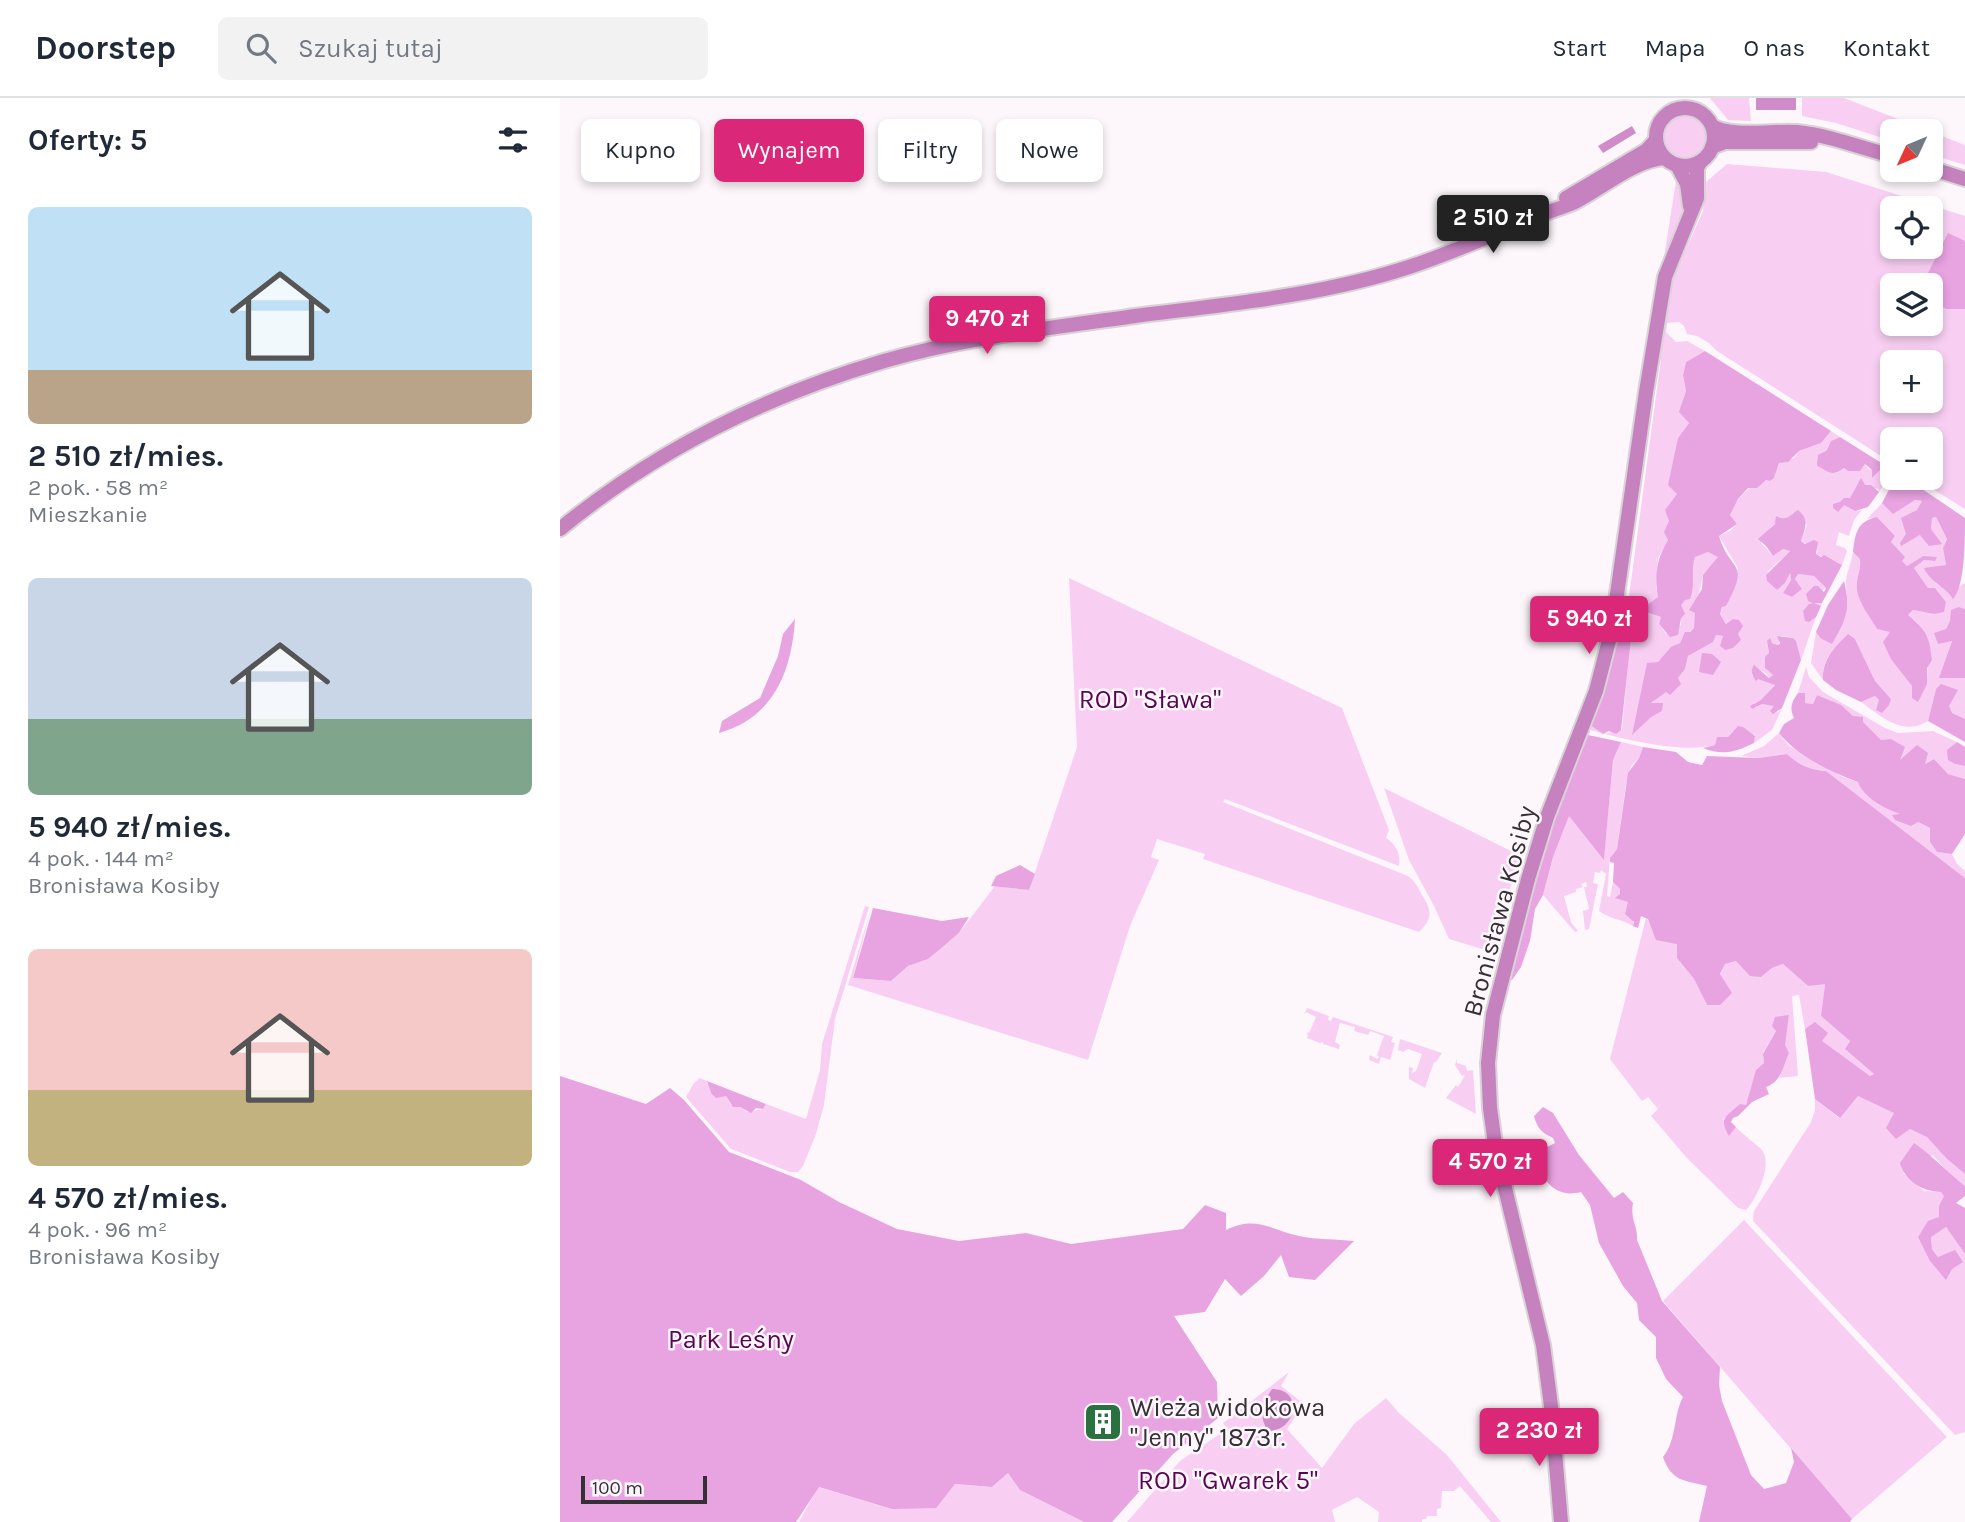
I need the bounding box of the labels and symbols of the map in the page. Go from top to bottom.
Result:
north arrow [1880,119,1942,182]
pin: 2 510 zł [1421,195,1565,255]
pin: 9 470 zł [915,296,1059,356]
pin: 5 940 zł [1517,596,1661,656]
park label: ROD "Sława" [1079,684,1221,715]
street label: Bronisława Kosiby [1456,802,1543,1020]
pin: 4 570 zł [1418,1140,1562,1199]
park label: Park Leśny [668,1324,794,1355]
place label: Wieża widokowa "Jenny" 1873r. [1130,1392,1325,1453]
building icon: Wieża widokowa "Jenny" 1873r. [1082,1401,1124,1443]
pin: 2 230 zł [1467,1408,1611,1468]
park label: ROD "Gwarek 5" [1138,1465,1318,1496]
scale bar [581,1473,707,1505]

